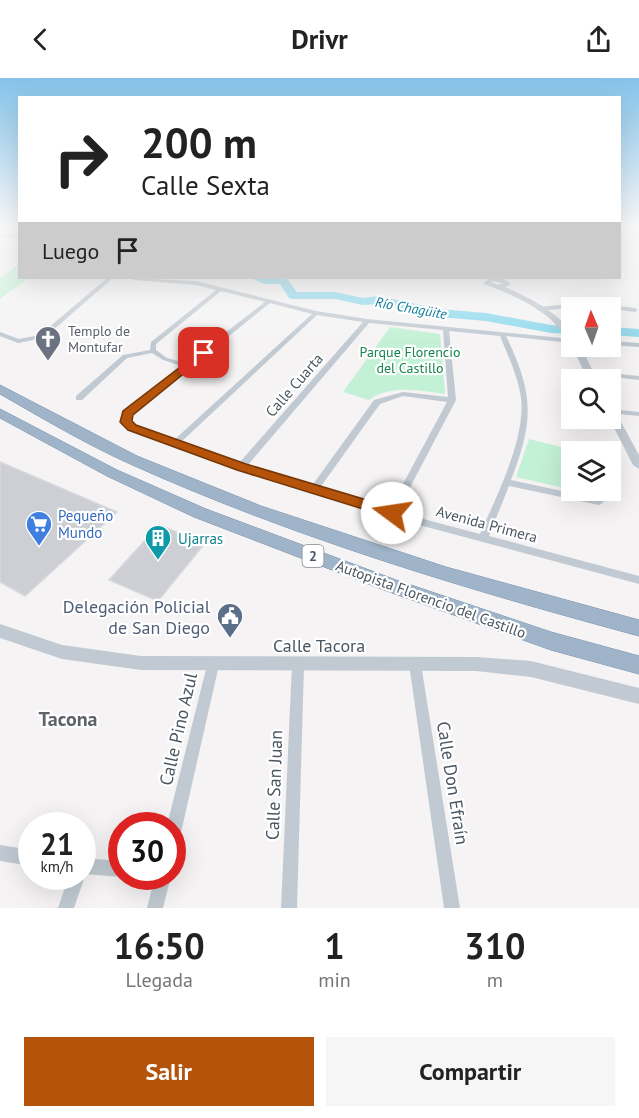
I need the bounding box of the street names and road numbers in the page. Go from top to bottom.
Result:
street label: Calle Cuarta [261,349,327,421]
street label: Avenida Primera [434,501,540,547]
road number: 2 [302,545,324,567]
street label: Autopista Florencio del Castillo [333,556,529,642]
street label: Calle Tacora [273,634,365,657]
street label: Calle Pino Azul [154,670,202,788]
street label: Calle Don Efraín [432,720,474,846]
street label: Calle San Juan [261,730,287,840]

